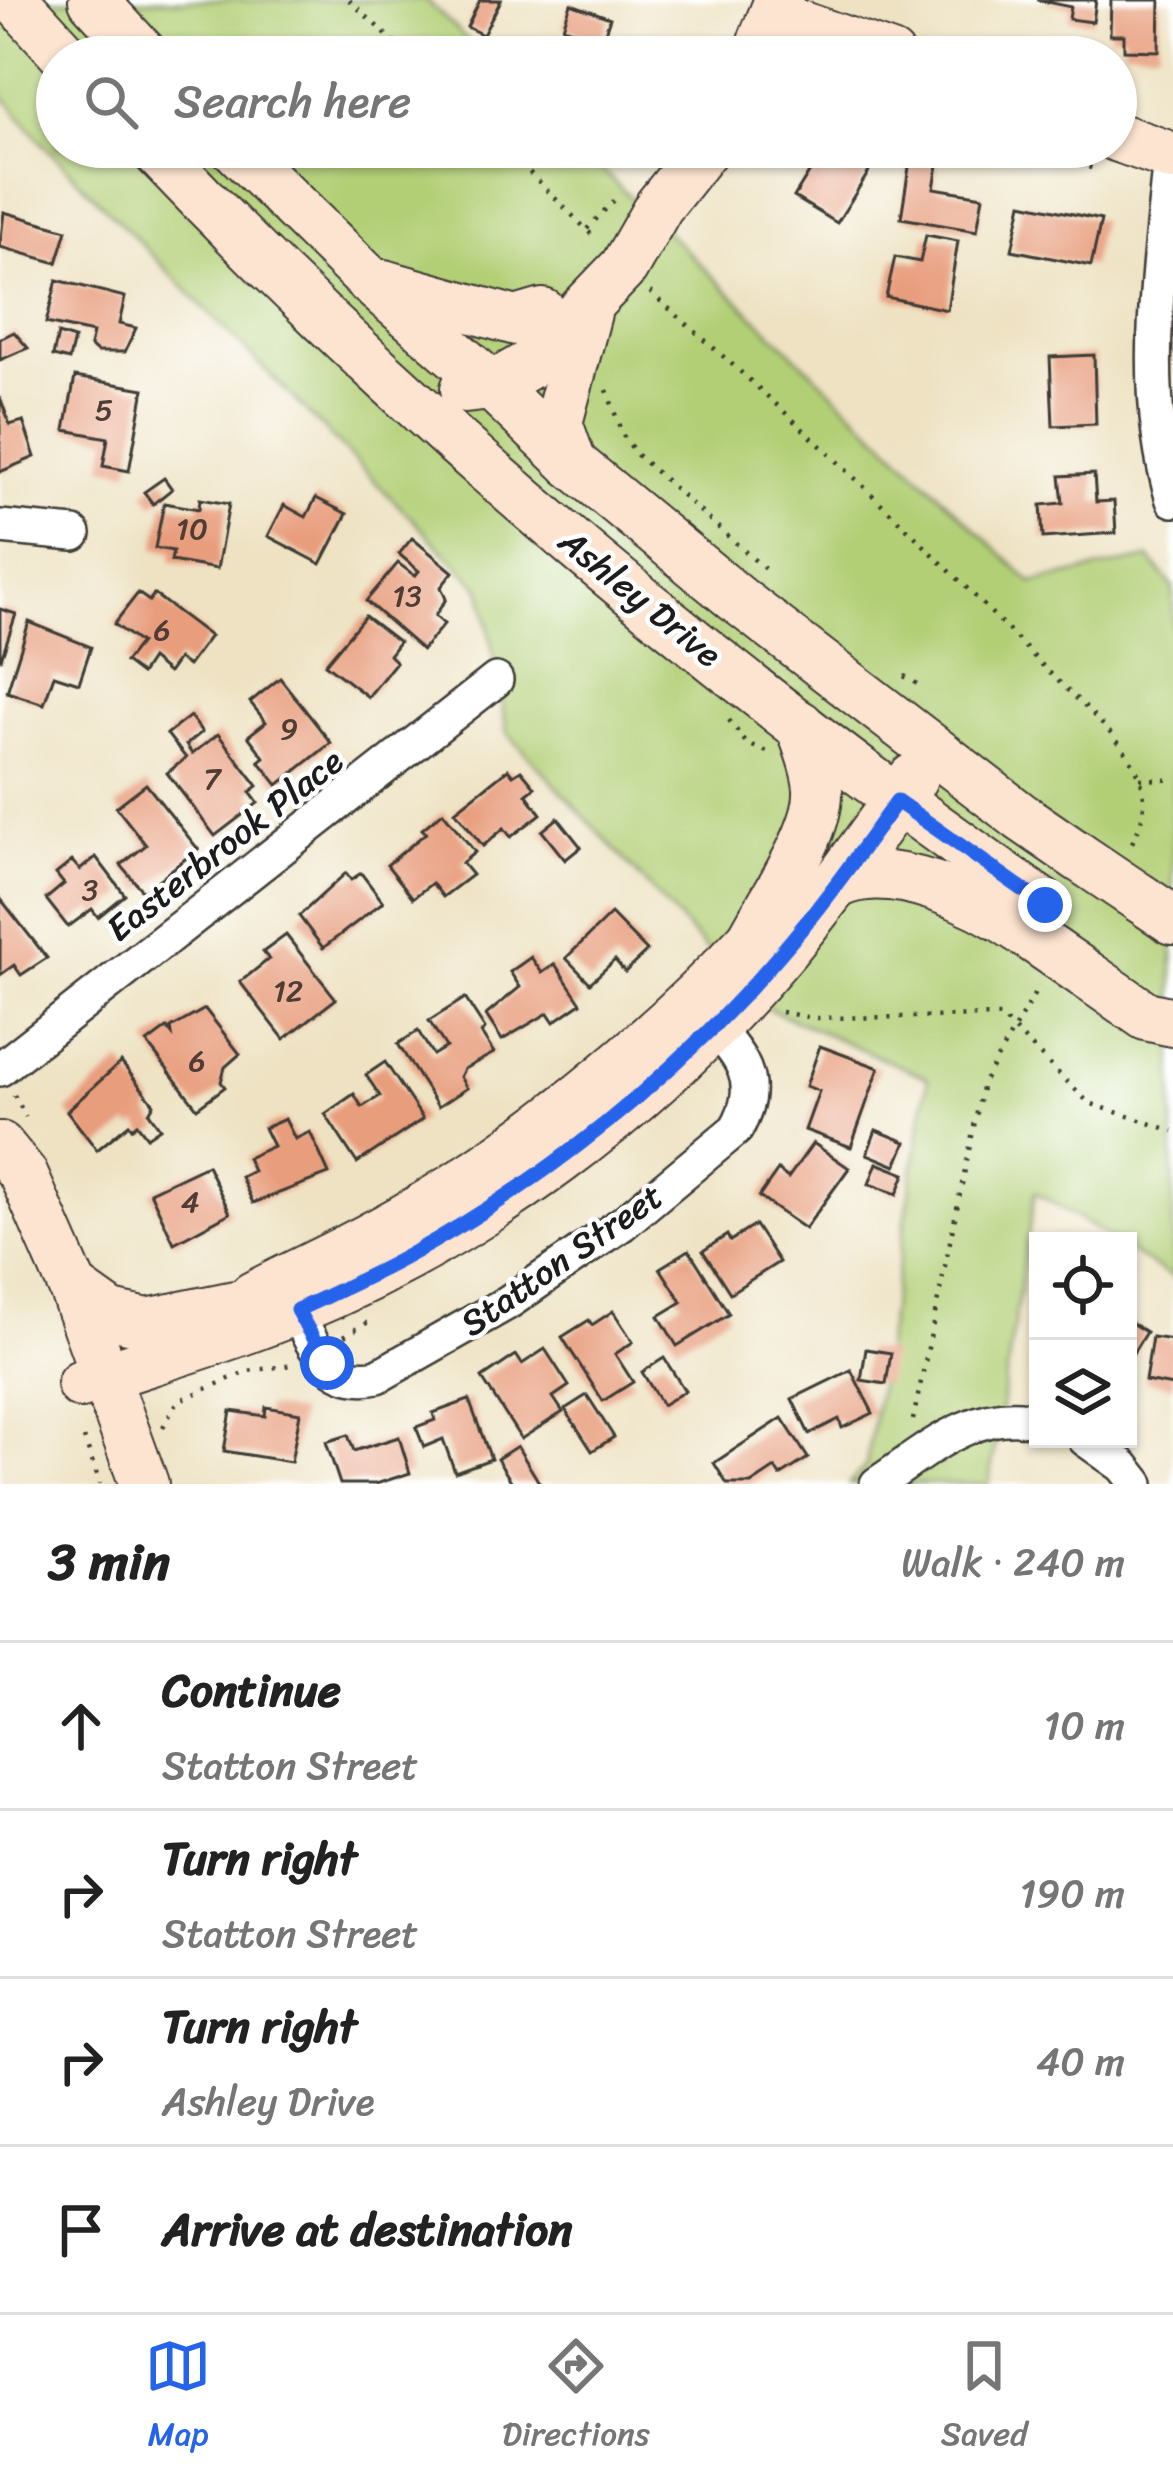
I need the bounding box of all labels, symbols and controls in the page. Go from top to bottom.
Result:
search box [36,36,1137,168]
text: Search here [174,62,411,142]
icon: search [78,69,144,135]
house number: 5 [95,383,113,437]
house number: 10 [176,502,208,556]
street label: Ashley Drive [543,511,737,684]
house number: 13 [392,569,422,623]
house number: 6 [153,603,171,657]
house number: 9 [280,702,298,756]
street label: Easterbrook Place [91,731,358,959]
house number: 7 [203,752,222,806]
house number: 3 [82,863,98,917]
route end [1018,878,1072,932]
house number: 12 [273,964,303,1018]
house number: 6 [188,1034,206,1088]
street label: Statton Street [446,1166,677,1354]
house number: 4 [181,1175,199,1229]
map controls [1029,1232,1137,1448]
button: locate [1029,1232,1137,1340]
route start [300,1336,354,1390]
button: layers [1029,1340,1137,1448]
text: 3 min [48,1517,170,1607]
text: Walk · 240 m [901,1528,1125,1597]
text: Continue [162,1651,341,1731]
text: 10 m [1044,1691,1125,1760]
icon: ahead [48,1693,114,1759]
text: Statton Street [162,1731,418,1800]
text: Turn right [162,1819,357,1899]
text: 190 m [1020,1859,1125,1928]
icon: right [48,1861,114,1927]
text: Statton Street [162,1899,418,1968]
text: Turn right [162,1987,357,2067]
text: 40 m [1036,2027,1125,2096]
icon: right [48,2029,114,2095]
text: Ashley Drive [162,2067,375,2136]
text: Arrive at destination [162,2190,572,2270]
icon: arrive [48,2197,114,2263]
tab: Map [145,2333,211,2463]
tab: Directions [502,2333,650,2463]
tab: Saved [941,2333,1028,2463]

